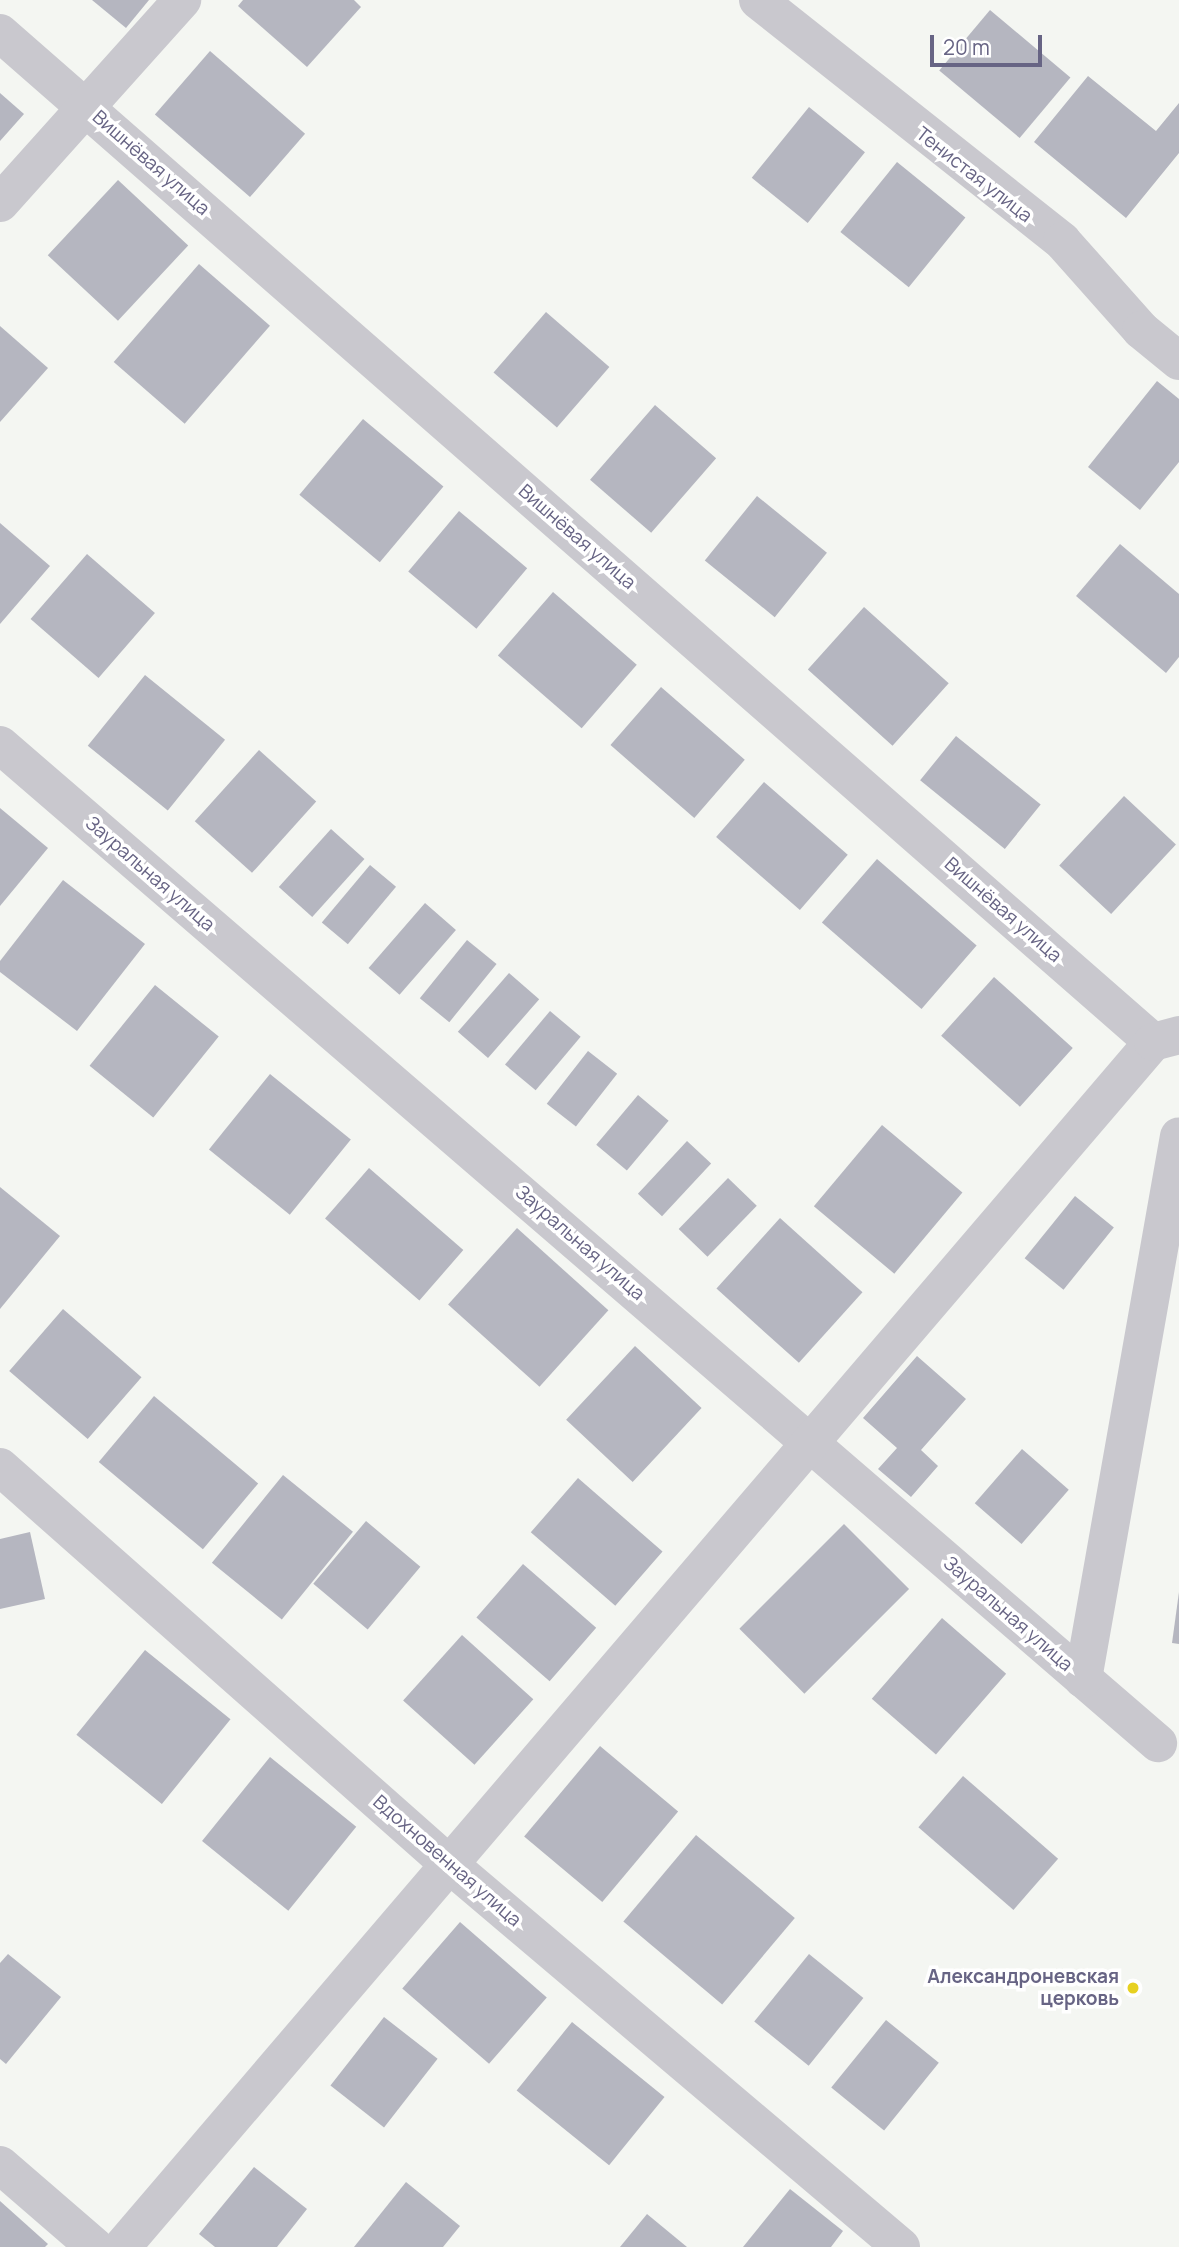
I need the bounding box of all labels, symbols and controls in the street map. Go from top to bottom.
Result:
scale bar [934,21,1046,65]
text: 20 m [943,33,990,61]
street label: Вишнёвая улица [88,106,214,220]
street label: Тенистая улица [911,123,1037,227]
street label: Вишнёвая улица [514,480,640,594]
street label: Зауральная улица [81,812,219,936]
street label: Вишнёвая улица [940,853,1066,967]
street label: Зауральная улица [511,1181,649,1305]
street label: Зауральная улица [939,1552,1077,1676]
street label: Вдохновенная улица [368,1790,526,1932]
place label: Александроневская церковь [927,1966,1119,2010]
marker: Александроневская церковь [1125,1980,1141,1996]

